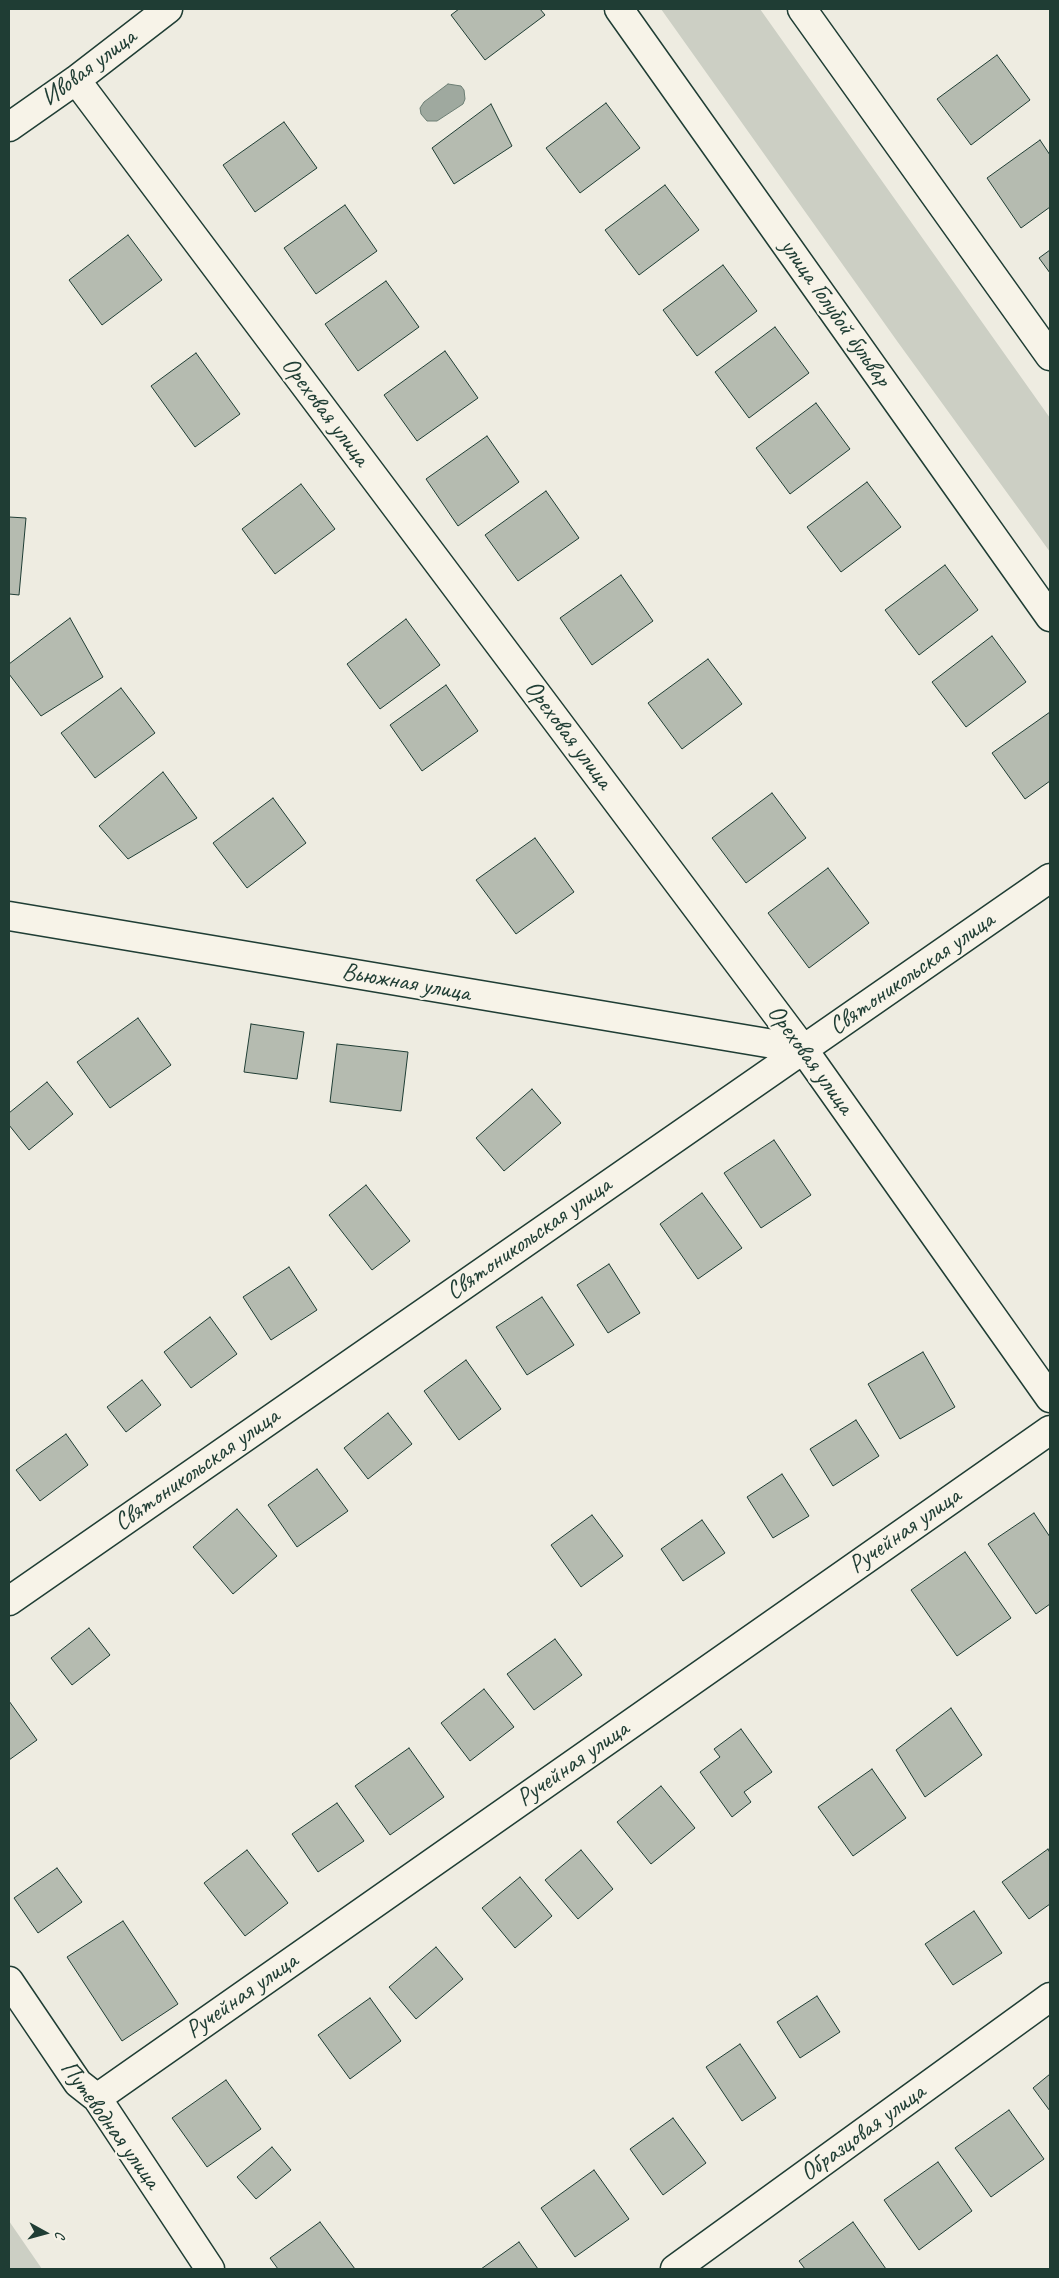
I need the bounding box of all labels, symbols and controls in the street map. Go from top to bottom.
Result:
street label: Ивовая улица [36,23,142,113]
street label: улица Голубой бульвар [773,233,897,393]
street label: Ореховая улица [274,352,376,472]
street label: Ореховая улица [517,675,619,795]
street label: Святоникольская улица [824,906,1000,1042]
street label: Вьюжная улица [339,957,473,1009]
street label: Ореховая улица [760,999,860,1121]
street label: Святоникольская улица [441,1171,617,1307]
street label: Святоникольская улица [109,1402,285,1538]
street label: Ручейная улица [843,1481,967,1581]
street label: Ручейная улица [511,1714,635,1814]
street label: Ручейная улица [180,1946,304,2046]
street label: Путеводная улица [53,2055,167,2195]
street label: Образцовая улица [795,2078,931,2188]
north arrow [20,2208,70,2258]
text: С [52,2230,69,2239]

